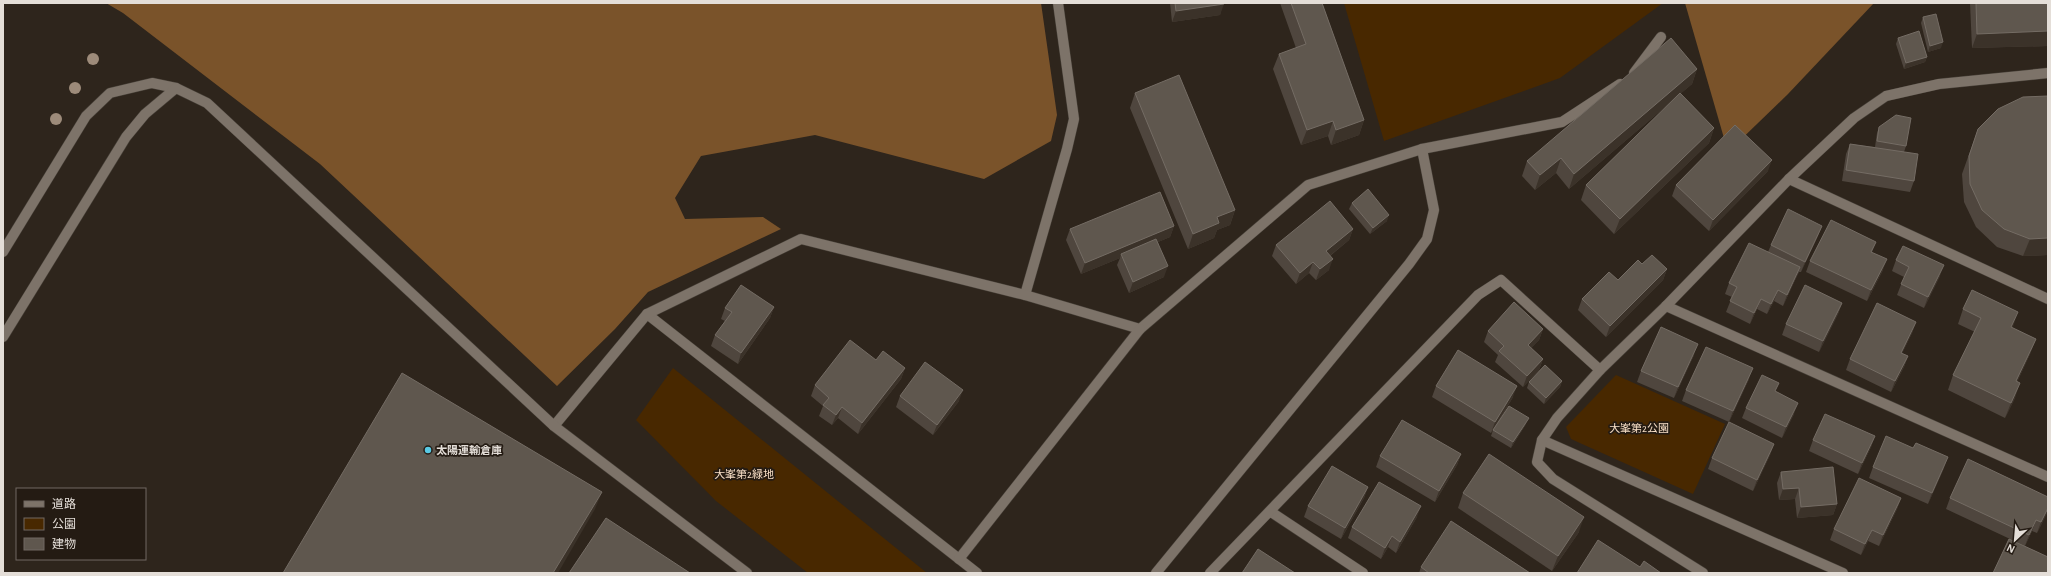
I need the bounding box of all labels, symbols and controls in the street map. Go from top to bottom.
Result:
park label: 大峯第2公園 [1609,422,1669,434]
place label: 太陽運輸倉庫 [436,444,502,456]
marker: 太陽運輸倉庫 [423,445,433,455]
park label: 大峯第2緑地 [714,468,774,480]
legend [16,488,146,560]
text: 道路 [52,497,76,510]
text: 公園 [52,518,76,530]
north arrow [1995,520,2035,560]
text: 建物 [52,537,76,550]
text: N [2005,542,2017,555]

